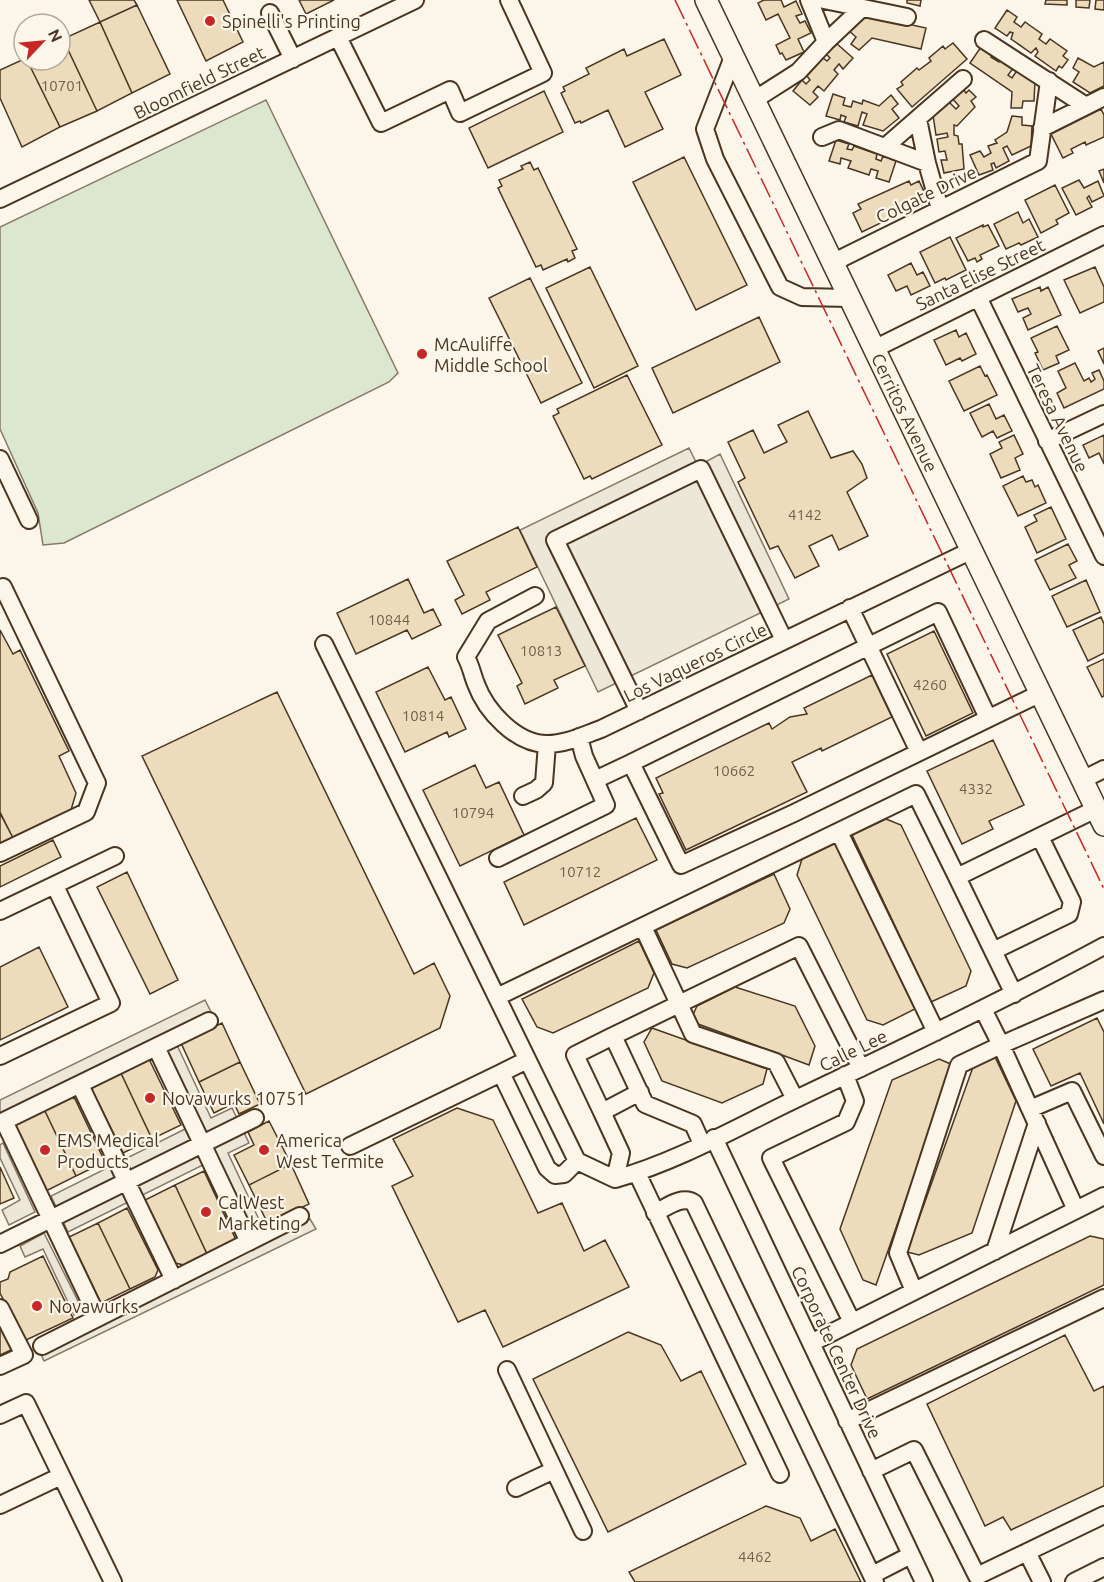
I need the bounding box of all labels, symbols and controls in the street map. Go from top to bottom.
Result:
place label: Spinelli's Printing [222,11,361,31]
north arrow [12,12,72,72]
marker: Spinelli's Printing [203,14,217,28]
text: N [45,26,66,45]
street label: Bloomfield Street [130,42,268,122]
house number: 10701 [41,77,83,94]
street label: Colgate Drive [872,161,980,227]
street label: Santa Elise Street [912,234,1048,314]
place label: McAuliffe Middle School [434,334,548,375]
marker: McAuliffe Middle School [415,347,429,361]
street label: Cerritos Avenue [868,350,942,475]
street label: Teresa Avenue [1023,361,1093,475]
house number: 4142 [788,506,822,523]
house number: 10844 [368,611,410,628]
street label: Los Vaqueros Circle [620,619,770,705]
house number: 10813 [520,642,562,659]
house number: 4260 [913,676,947,693]
house number: 10814 [402,707,444,724]
house number: 10662 [713,762,755,779]
house number: 4332 [959,780,993,797]
house number: 10794 [452,804,494,821]
house number: 10712 [559,863,601,880]
street label: Calle Lee [816,1025,890,1075]
place label: Novawurks 10751 [162,1088,306,1108]
marker: Novawurks 10751 [143,1091,157,1105]
place label: EMS Medical Products [57,1130,159,1171]
place label: America West Termite [276,1130,384,1171]
marker: EMS Medical Products [38,1143,52,1157]
marker: America West Termite [257,1143,271,1157]
place label: CalWest Marketing [218,1192,301,1233]
marker: CalWest Marketing [199,1205,213,1219]
street label: Corporate Center Drive [788,1262,886,1442]
place label: Novawurks [49,1296,139,1316]
marker: Novawurks [30,1299,44,1313]
house number: 4462 [738,1548,772,1565]

